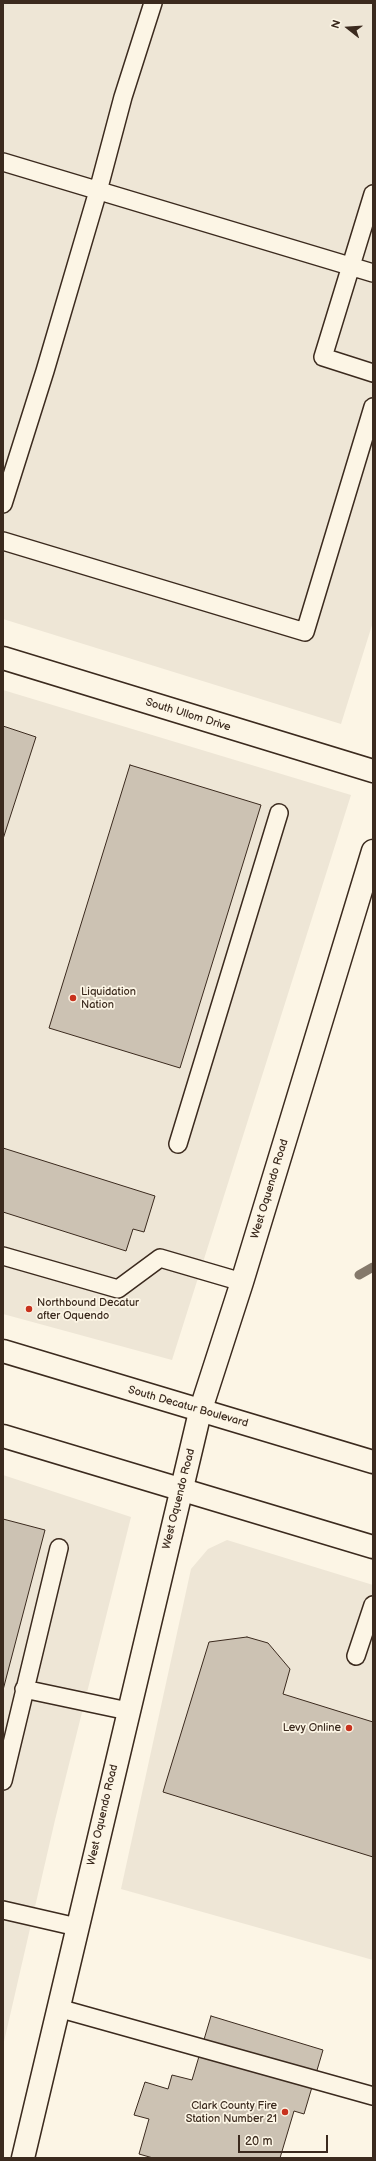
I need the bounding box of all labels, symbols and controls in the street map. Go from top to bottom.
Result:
north arrow [328,8,368,48]
text: N [329,19,343,30]
street label: South Ullom Drive [144,696,232,734]
place label: Liquidation Nation [81,985,136,1011]
marker: Liquidation Nation [68,993,78,1003]
street label: West Oquendo Road [249,1138,291,1240]
place label: Northbound Decatur after Oquendo [37,1296,139,1322]
marker: Northbound Decatur after Oquendo [24,1304,34,1314]
street label: South Decatur Boulevard [126,1384,250,1430]
street label: West Oquendo Road [160,1447,198,1551]
place label: Levy Online [283,1721,341,1735]
marker: Levy Online [344,1723,354,1733]
street label: West Oquendo Road [85,1763,121,1867]
place label: Clark County Fire Station Number 21 [186,2099,277,2125]
marker: Clark County Fire Station Number 21 [280,2107,290,2117]
scale bar [240,2127,330,2153]
text: 20 m [245,2134,272,2149]

